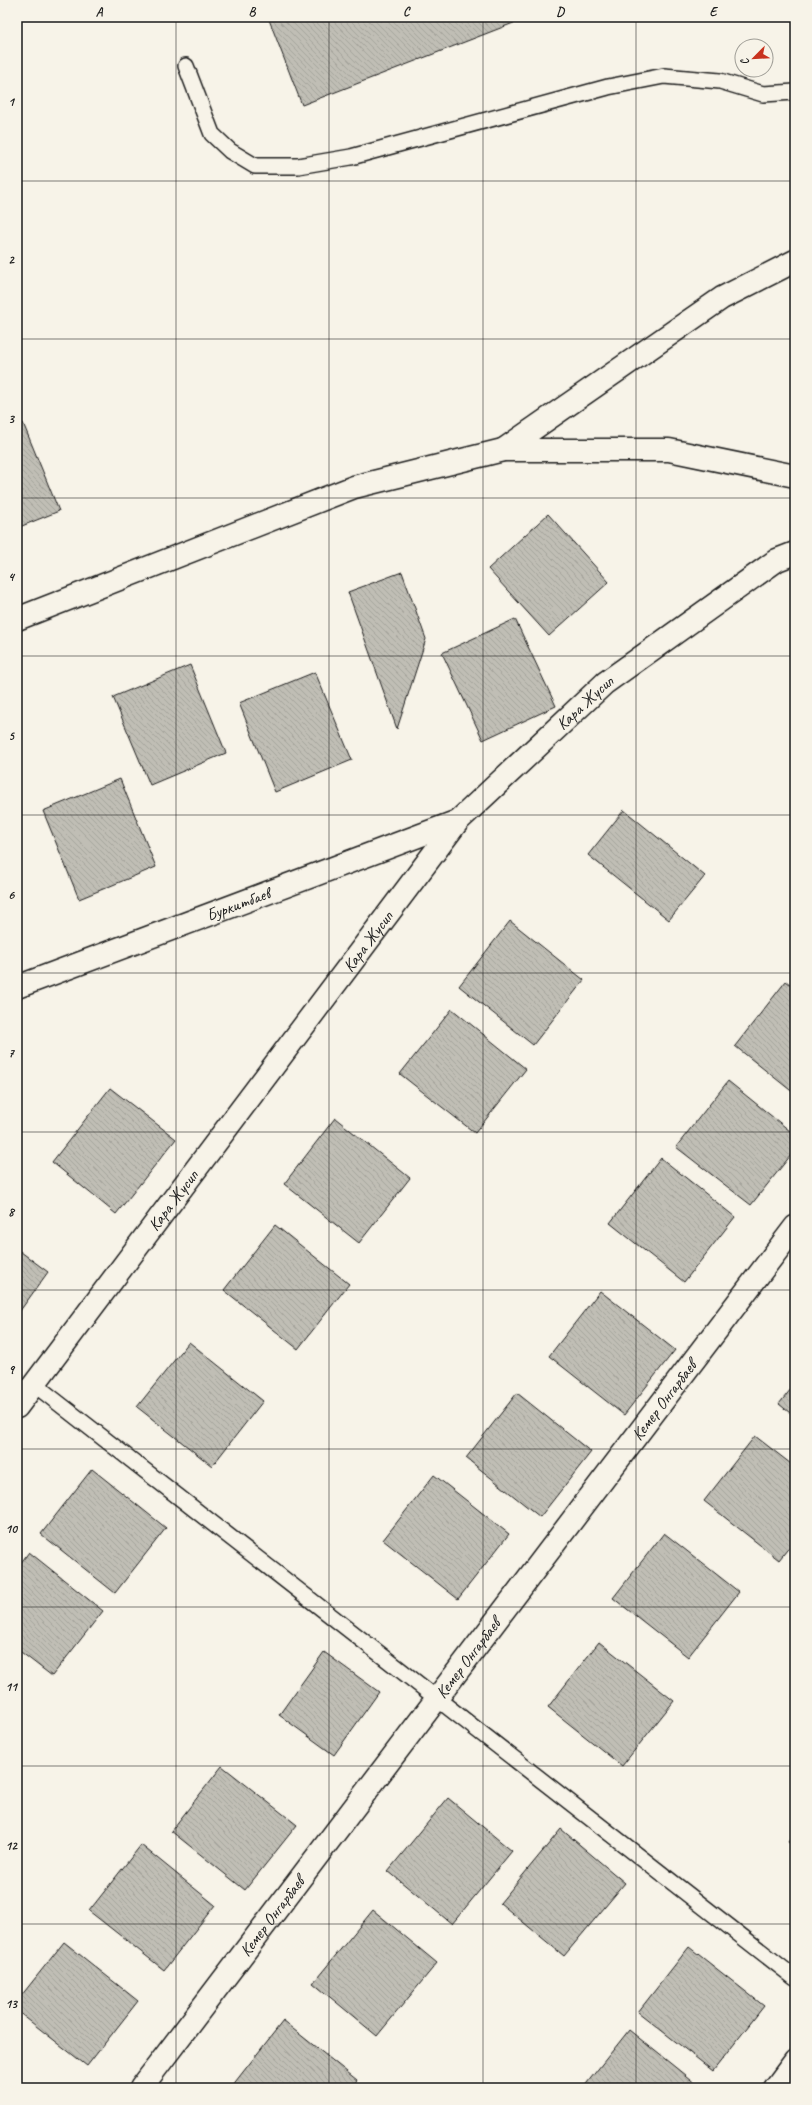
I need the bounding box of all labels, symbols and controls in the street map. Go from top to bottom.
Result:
text: A [96,4,104,20]
text: B [249,4,257,20]
text: C [403,4,411,20]
text: D [556,4,565,20]
text: E [710,4,719,20]
north arrow [734,38,774,78]
text: С [737,55,752,67]
text: 1 [8,94,16,110]
text: 2 [8,252,15,268]
text: 3 [8,411,15,427]
text: 4 [8,569,16,585]
street label: Кара Жусип [552,670,618,734]
text: 5 [8,728,15,744]
street label: Буркитбаев [203,882,276,926]
text: 6 [8,887,15,903]
street label: Кара Жусип [338,906,398,976]
text: 7 [8,1045,15,1061]
street label: Кара Жусип [143,1165,203,1235]
text: 8 [8,1204,16,1220]
street label: Кемер Онгарбаев [627,1353,703,1444]
text: 9 [8,1362,15,1378]
text: 10 [5,1521,18,1537]
street label: Кемер Онгарбаев [431,1611,507,1702]
text: 11 [5,1679,19,1695]
text: 12 [5,1838,18,1854]
street label: Кемер Онгарбаев [235,1869,311,1960]
text: 13 [5,1996,18,2012]

